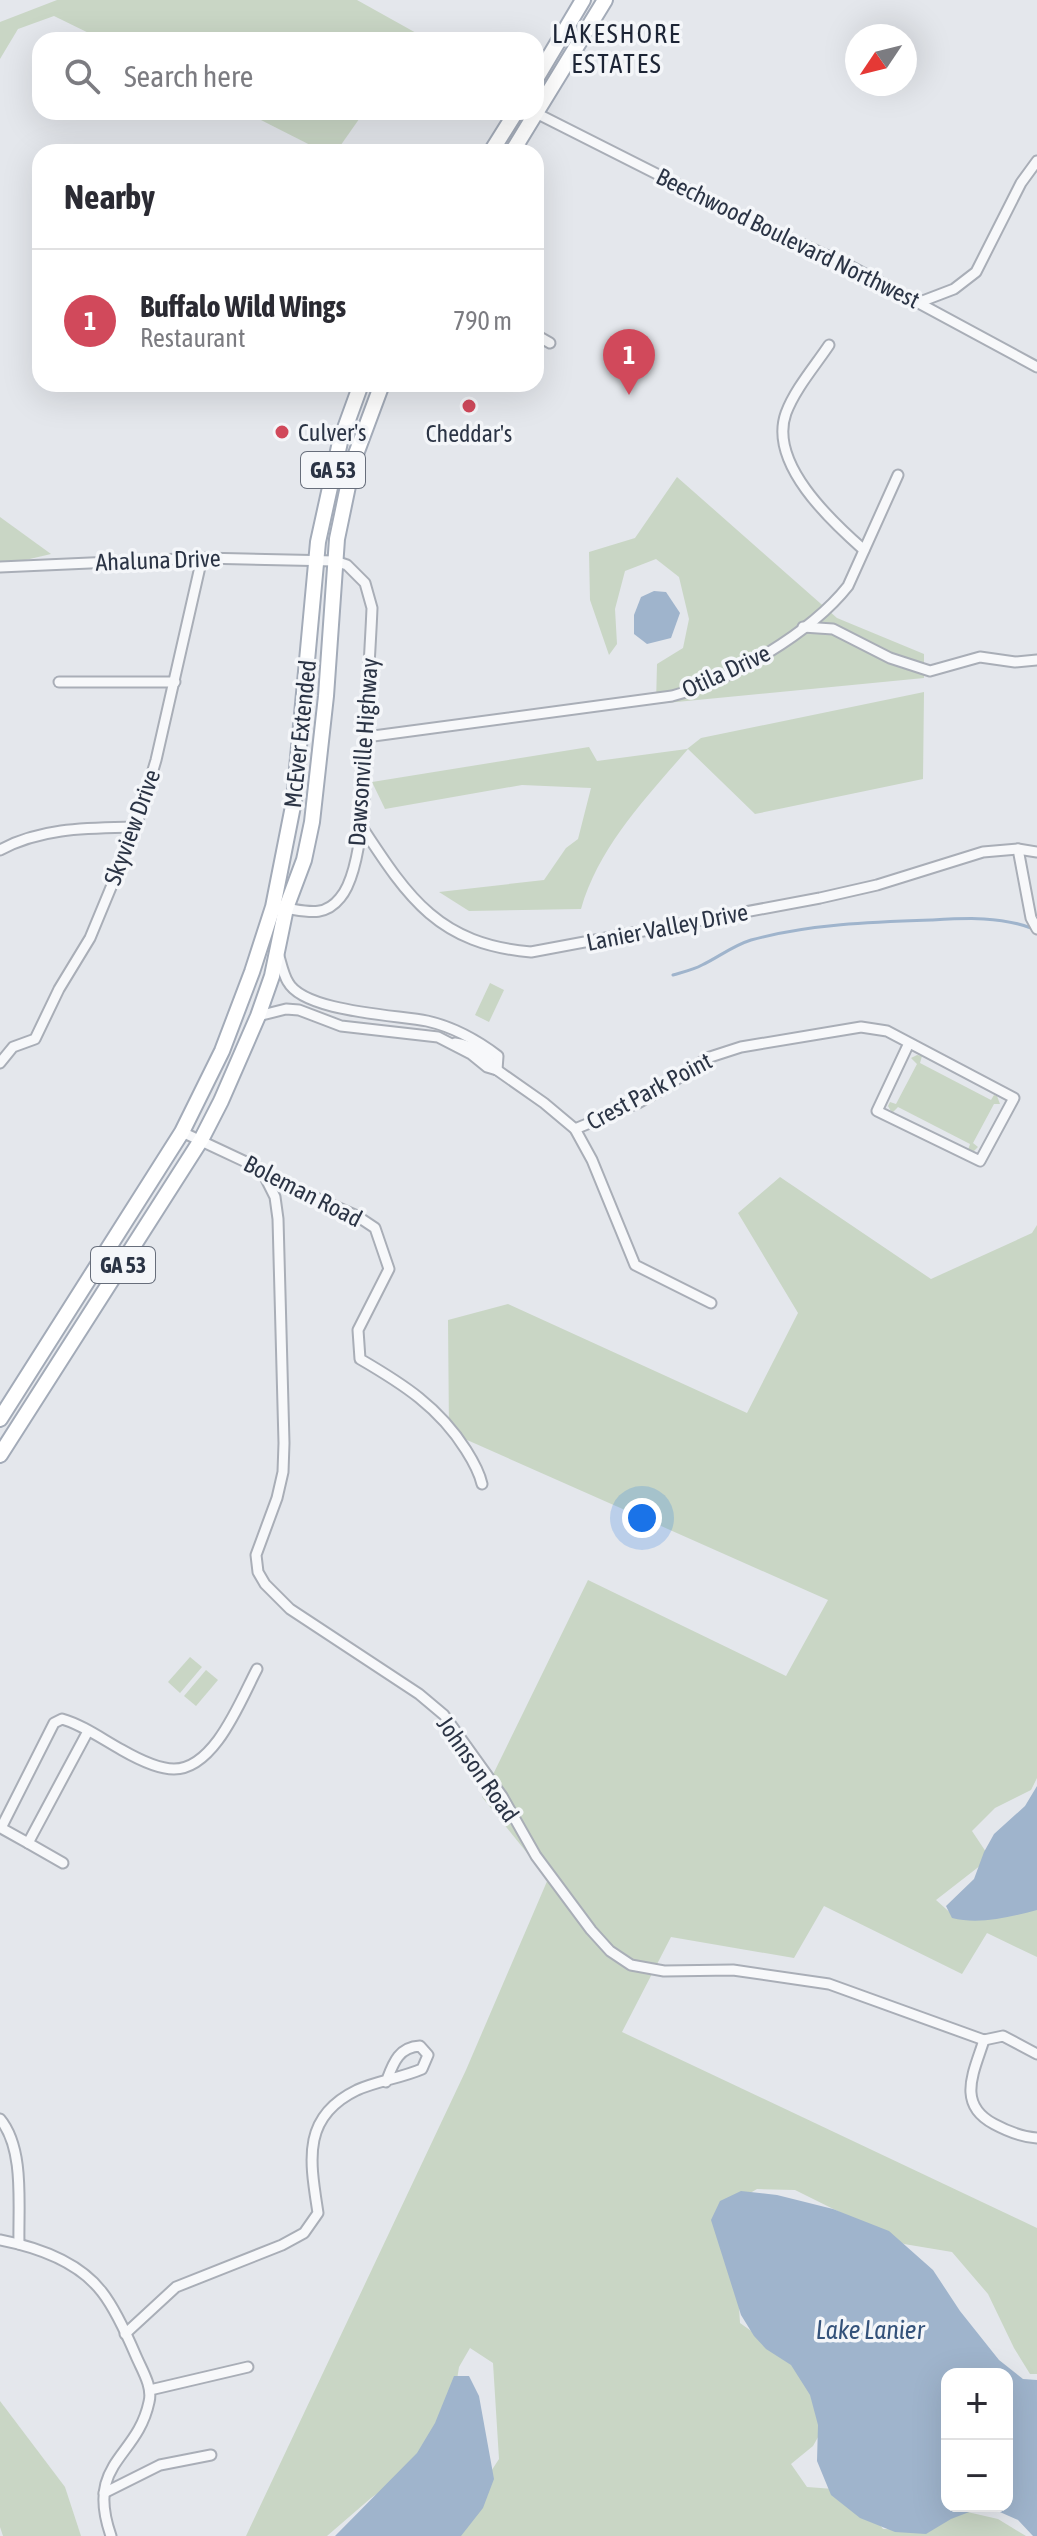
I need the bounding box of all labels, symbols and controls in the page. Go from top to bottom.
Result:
district label: LAKESHORE ESTATES [552,19,682,79]
north arrow [845,24,917,96]
search box [32,32,544,120]
icon: search [60,54,104,98]
text: Search here [124,59,253,93]
street label: Beechwood Boulevard Northwest [652,162,924,314]
text: Nearby [64,177,155,216]
text: Buffalo Wild Wings [140,289,346,323]
text: 1 [84,306,96,336]
text: 790 m [453,306,512,336]
text: Restaurant [140,323,245,353]
pin: 1 [603,329,655,395]
marker: Cheddar's [460,397,478,415]
place label: Culver's [298,419,367,446]
place label: Cheddar's [426,420,512,447]
marker: Culver's [273,423,291,441]
road number: GA 53 [301,452,365,488]
street label: Ahaluna Drive [95,544,221,576]
street label: Otila Drive [678,639,774,703]
street label: Dawsonville Highway [343,657,383,847]
street label: McEver Extended [279,659,321,809]
street label: Skyview Drive [99,766,165,888]
street label: Lanier Valley Drive [584,898,750,956]
street label: Crest Park Point [582,1047,716,1135]
street label: Boleman Road [239,1150,367,1232]
road number: GA 53 [91,1247,155,1283]
your location [622,1498,662,1538]
street label: Johnson Road [432,1711,524,1827]
water label: Lake Lanier [816,2315,926,2345]
map controls [941,2368,1013,2512]
button: + [941,2368,1013,2440]
button: − [941,2440,1013,2512]

